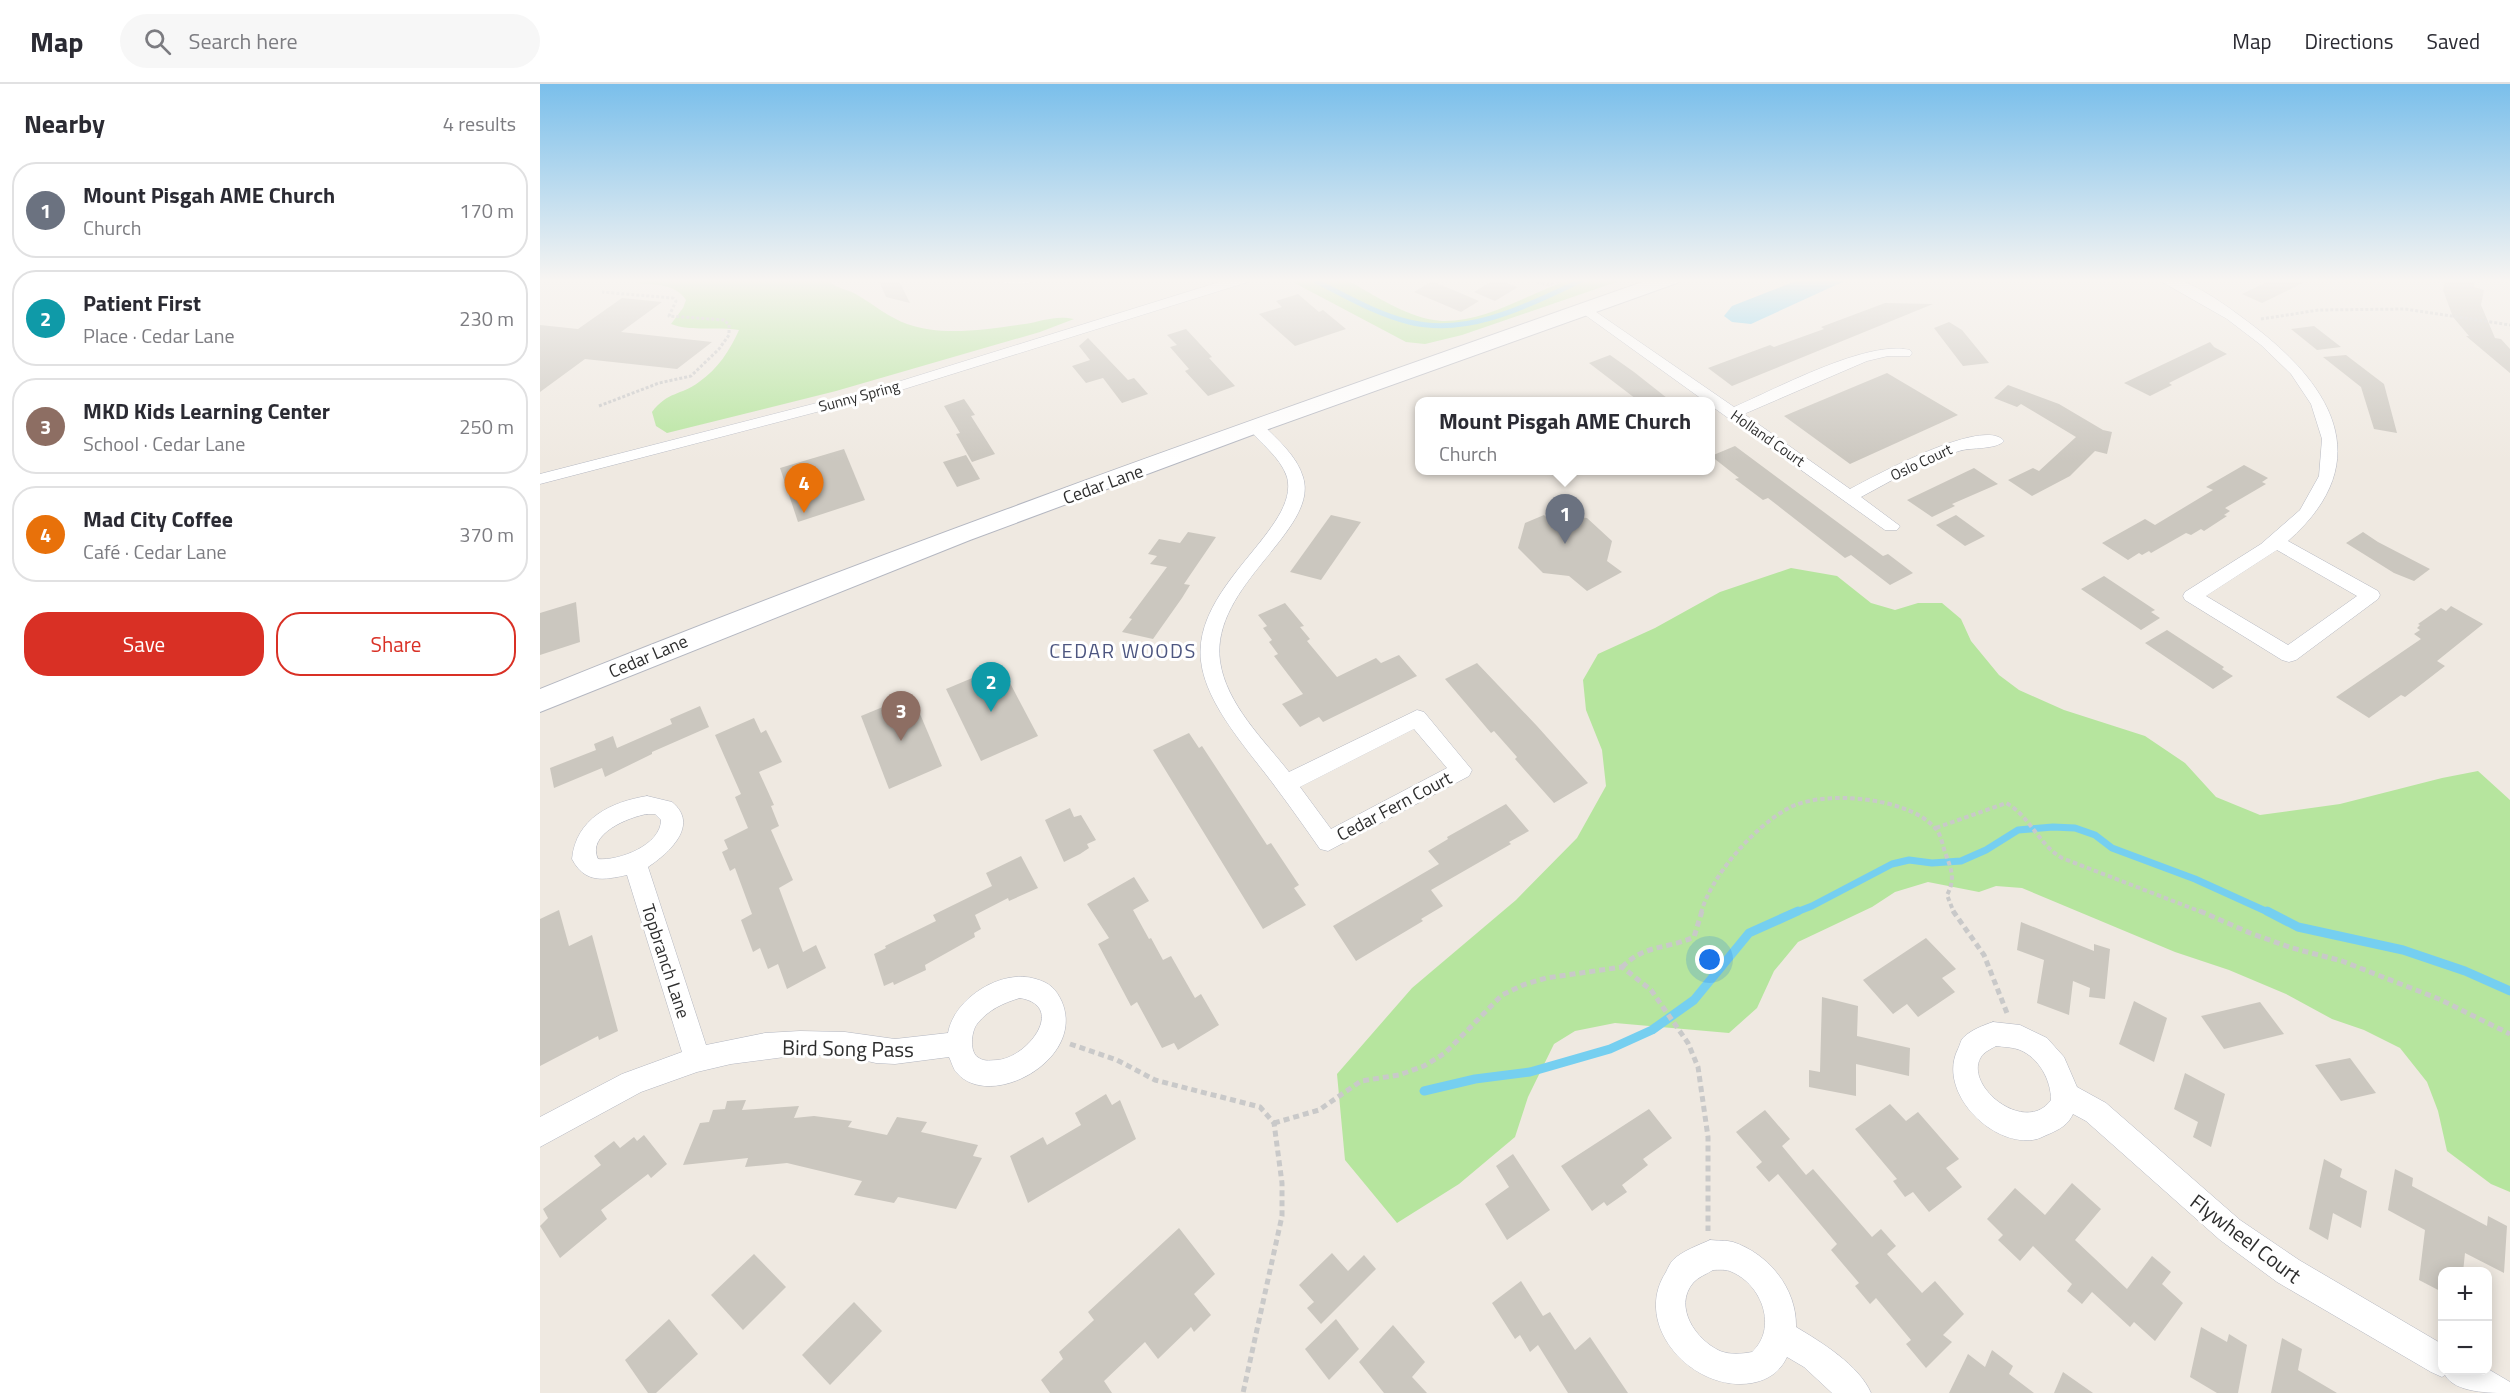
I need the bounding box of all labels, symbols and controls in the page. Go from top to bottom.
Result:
search box [120,14,540,68]
text: Map [30,20,84,63]
text: Search here [189,24,298,58]
icon: search [141,25,174,58]
text: Map [2232,25,2272,57]
text: Directions [2305,25,2394,57]
text: Saved [2427,25,2480,57]
text: Nearby [24,104,105,143]
text: 4 results [443,108,516,139]
text: Mount Pisgah AME Church [83,178,335,212]
text: 1 [40,195,51,226]
text: 170 m [459,195,514,226]
text: Church [83,212,141,243]
text: Patient First [83,286,201,320]
text: 2 [40,303,51,334]
text: 230 m [459,303,514,334]
text: Place · Cedar Lane [83,320,234,351]
street label: Sunny Spring [816,374,902,418]
text: MKD Kids Learning Center [83,394,330,428]
popup [1415,397,1715,475]
text: Mount Pisgah AME Church [1439,404,1691,438]
street label: Holland Court [1726,404,1810,473]
text: 3 [40,411,51,442]
text: 250 m [459,411,514,442]
text: School · Cedar Lane [83,428,245,459]
street label: Oslo Court [1886,437,1956,486]
text: Church [1439,438,1497,469]
street label: Cedar Lane [1059,457,1147,511]
pin: 4 [784,464,824,513]
pin: 1 [1546,494,1584,544]
text: Mad City Coffee [83,502,233,536]
text: 4 [40,519,51,550]
text: 370 m [459,519,514,550]
text: Café · Cedar Lane [83,536,227,567]
button: Save [24,612,264,676]
button: Share [276,612,516,676]
street label: Cedar Lane [604,627,692,685]
district label: CEDAR WOODS [1049,635,1197,666]
pin: 2 [972,662,1010,712]
pin: 3 [882,692,920,741]
street label: Cedar Fern Court [1332,764,1457,848]
street label: Topbranch Lane [635,900,697,1022]
your location [1695,945,1724,974]
street label: Bird Song Pass [782,1031,914,1065]
street label: Flywheel Court [2184,1185,2309,1291]
map controls [2438,1267,2492,1375]
button: + [2438,1267,2492,1321]
button: − [2438,1321,2492,1375]

